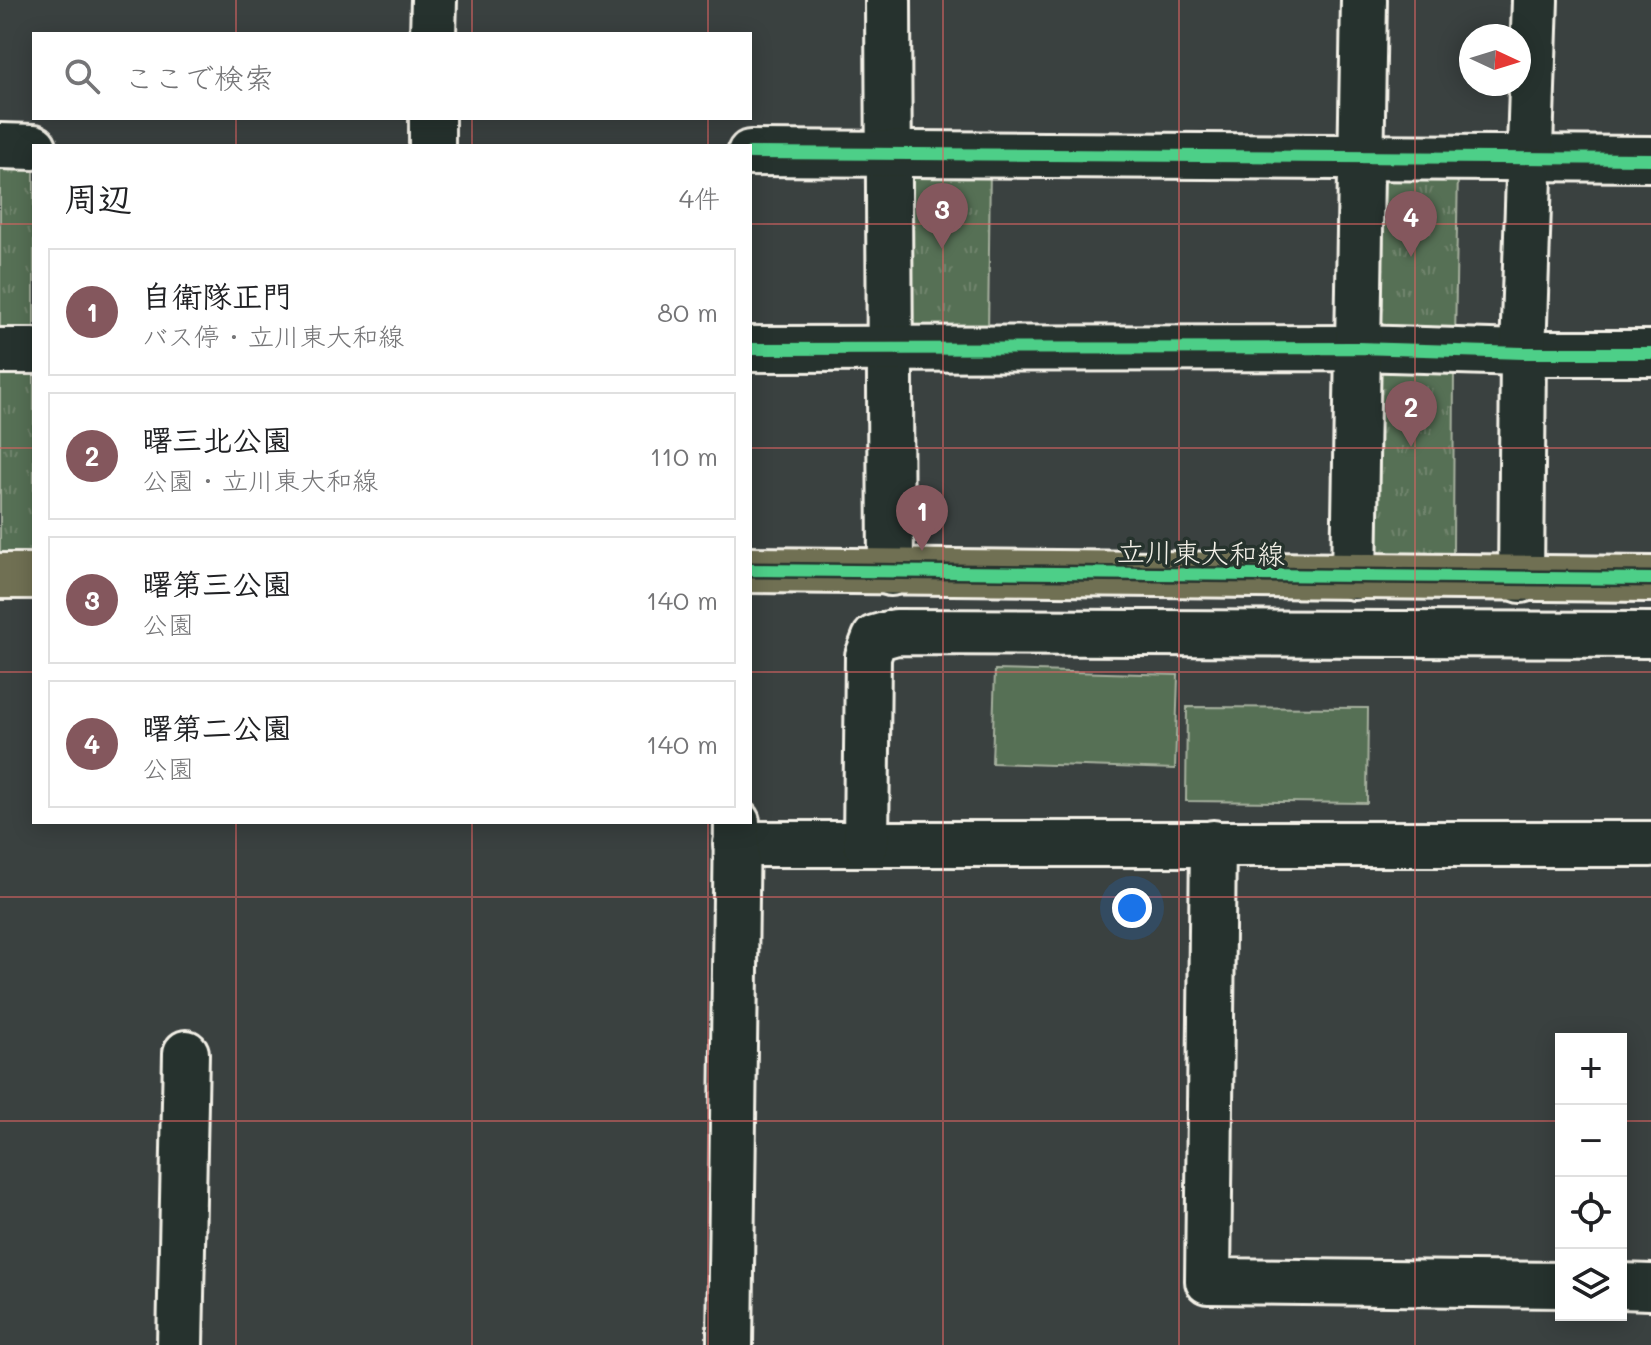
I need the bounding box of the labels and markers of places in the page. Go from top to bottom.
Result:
pin: 3 [916,183,968,249]
pin: 4 [1385,191,1437,257]
pin: 2 [1385,381,1437,447]
pin: 1 [896,485,948,551]

